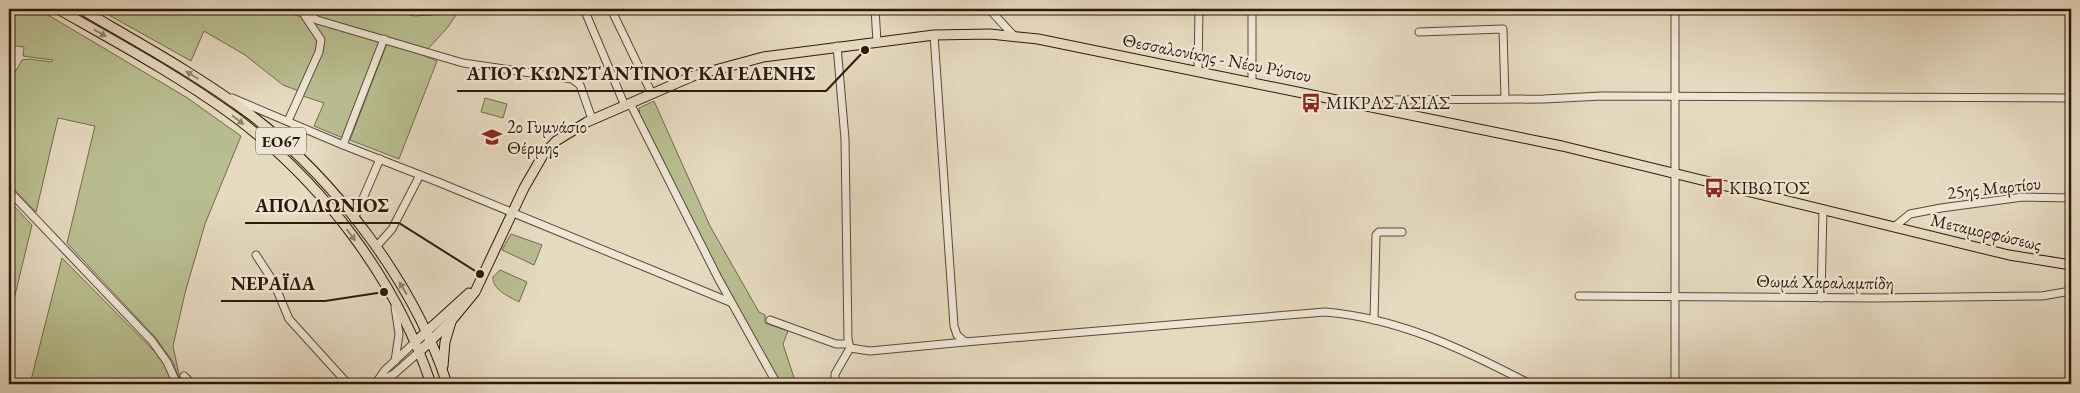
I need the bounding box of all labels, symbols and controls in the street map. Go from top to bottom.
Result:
street label: Θεσσαλονίκης - Νέου Ρύσιου [1121,28,1314,87]
one-way arrow [94,29,107,38]
callout: ΑΓΙΟΥ ΚΩΝΣΤΑΝΤΙΝΟΥ ΚΑΙ ΕΛΕΝΗΣ [457,57,826,91]
text: ΑΓΙΟΥ ΚΩΝΣΤΑΝΤΙΝΟΥ ΚΑΙ ΕΛΕΝΗΣ [466,61,816,86]
one-way arrow [186,70,199,80]
place label: ΜΙΚΡΑΣ ΑΣΙΑΣ [1326,91,1450,114]
bus stop icon: ΜΙΚΡΑΣ ΑΣΙΑΣ [1300,92,1322,114]
one-way arrow [231,114,244,125]
place label: 2ο Γυμνάσιο Θέρμης [507,115,587,159]
school or university icon: 2ο Γυμνάσιο Θέρμης [481,126,503,148]
road number: ΕΟ67 [256,128,306,154]
street label: 25ης Μαρτίου [1946,171,2042,204]
place label: ΚΙΒΩΤΟΣ [1729,176,1810,199]
bus stop icon: ΚΙΒΩΤΟΣ [1703,177,1725,199]
callout: ΑΠΟΛΛΩΝΙΟΣ [245,189,399,223]
text: ΑΠΟΛΛΩΝΙΟΣ [254,193,389,218]
street label: Μεταμορφώσεως [1928,208,2044,255]
one-way arrow [346,228,357,241]
callout: ΝΕΡΑΪΔΑ [221,267,325,301]
street label: Θωμά Χαραλαμπίδη [1756,269,1894,294]
text: ΝΕΡΑΪΔΑ [231,271,316,296]
one-way arrow [399,281,408,295]

